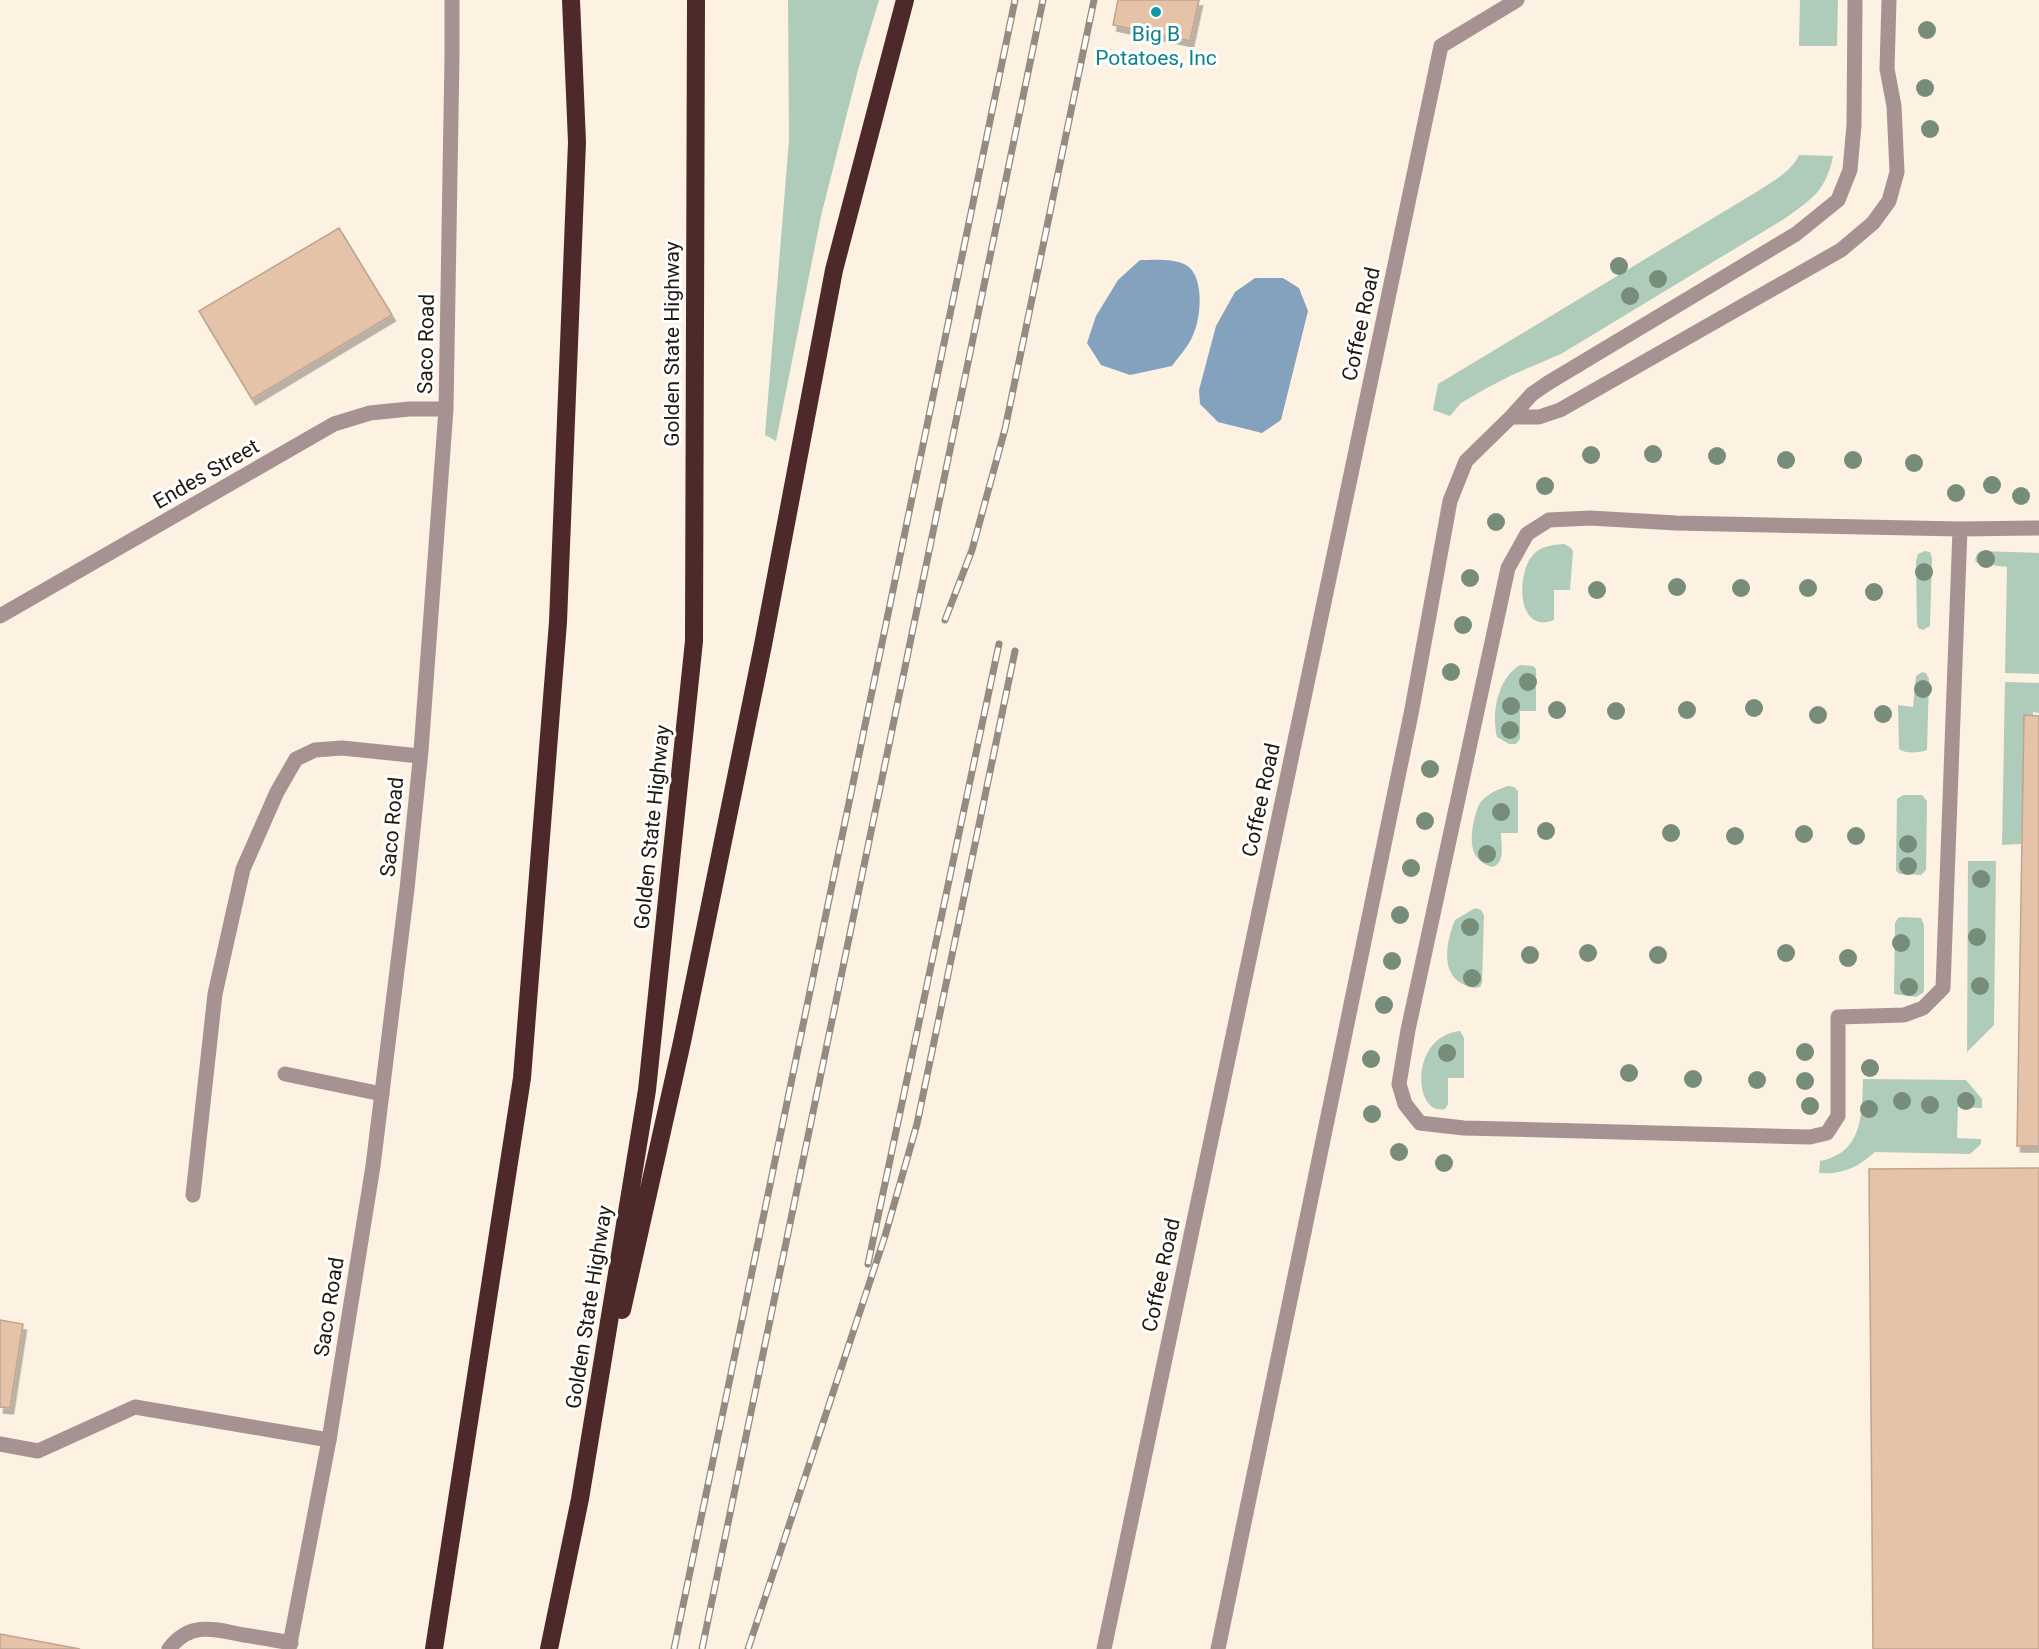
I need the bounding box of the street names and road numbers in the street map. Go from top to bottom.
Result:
street label: Golden State Highway [660,241,684,447]
street label: Coffee Road [1337,265,1385,383]
street label: Saco Road [413,294,439,394]
street label: Endes Street [149,434,263,514]
street label: Golden State Highway [629,723,675,930]
street label: Coffee Road [1237,741,1285,859]
street label: Saco Road [376,776,408,878]
street label: Golden State Highway [561,1204,617,1410]
street label: Coffee Road [1137,1216,1185,1334]
street label: Saco Road [309,1256,349,1358]

